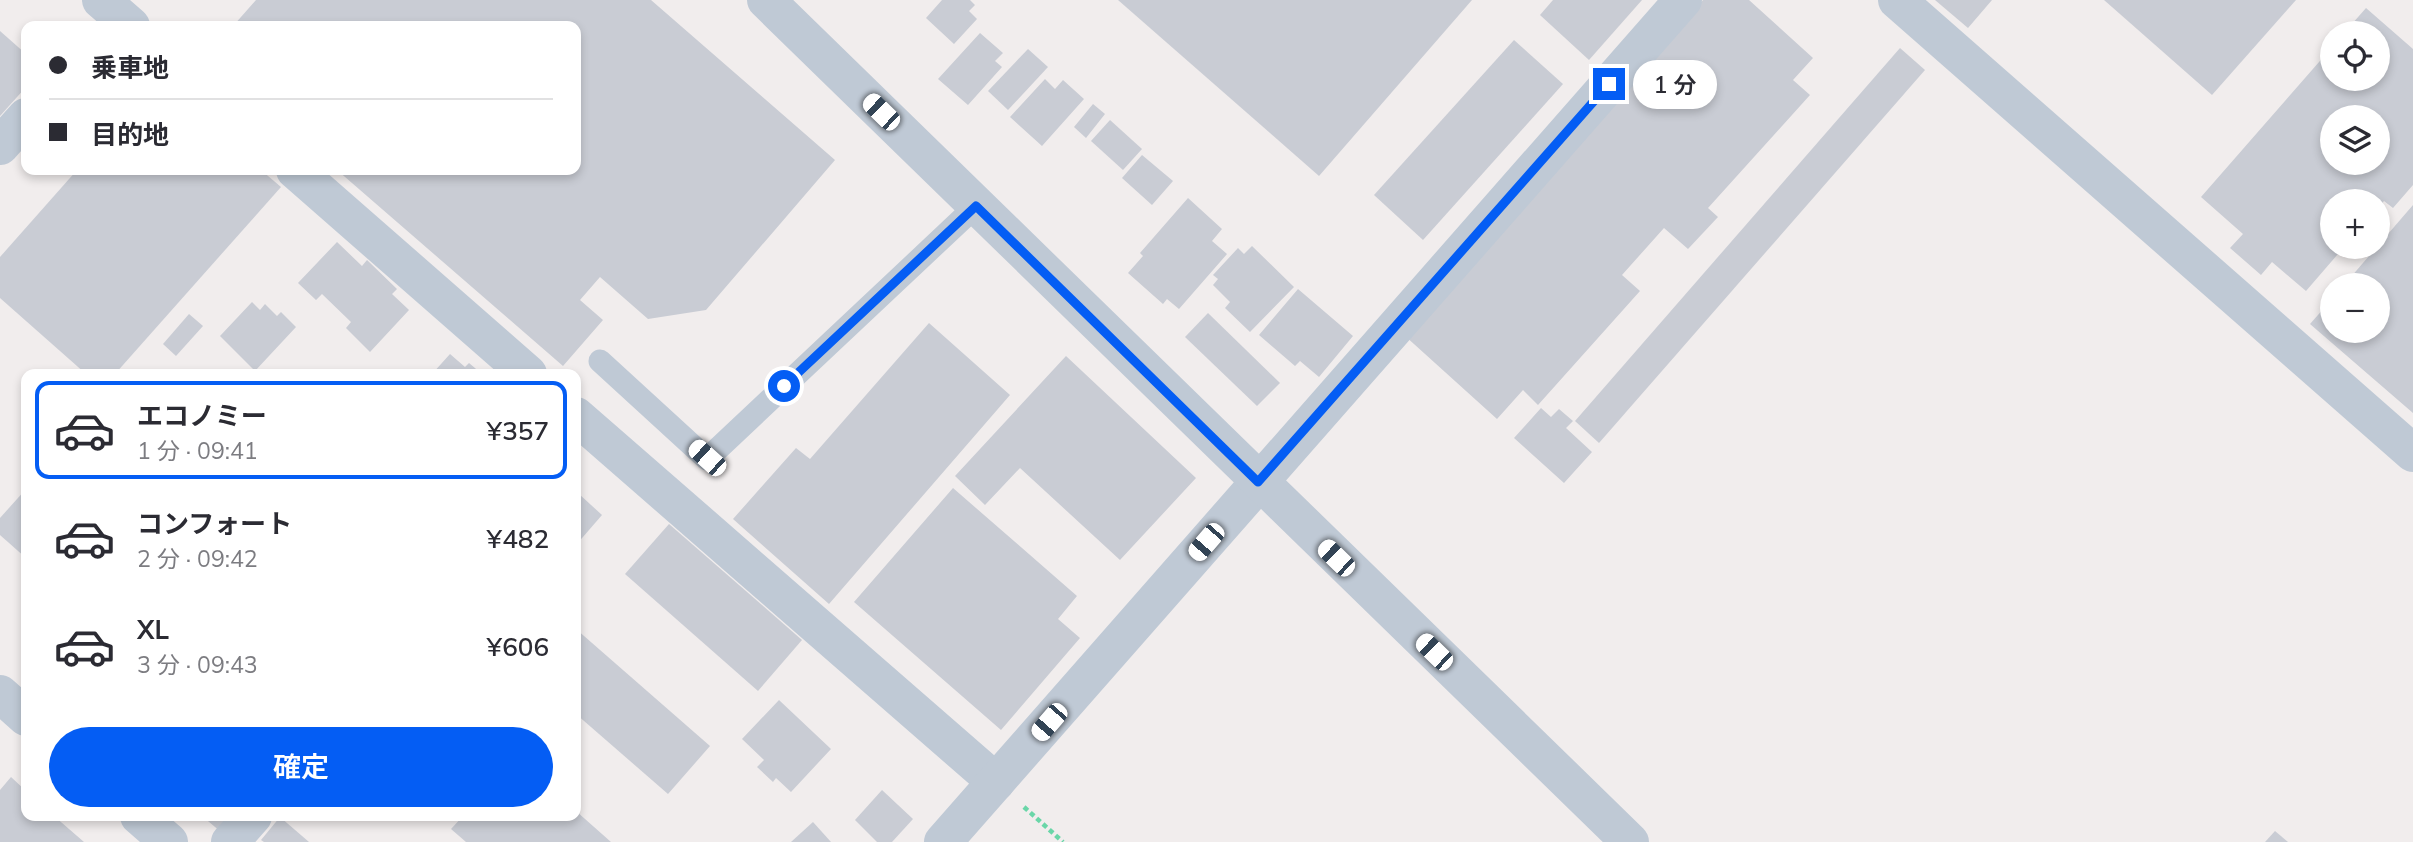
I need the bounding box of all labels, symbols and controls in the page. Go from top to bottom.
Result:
map controls [2320,21,2390,343]
button: locate [2320,21,2390,91]
text: 乗車地 [91,51,169,84]
callout: 1 分 [1634,60,1718,108]
route end [1593,68,1625,100]
text: 1 分 [1654,70,1696,99]
car [859,90,904,134]
button: layers [2320,105,2390,175]
text: 目的地 [91,118,169,151]
button: + [2320,189,2390,259]
button: − [2320,273,2390,343]
route start [768,370,800,402]
icon: car [53,399,116,462]
text: エコノミー [137,399,267,432]
text: ¥357 [487,414,549,447]
text: 1 分 · 09:41 [137,436,258,465]
car [685,436,730,480]
icon: car [53,507,116,570]
text: コンフォート [137,507,292,540]
car [1185,519,1228,565]
text: ¥482 [487,522,549,555]
car [1314,536,1359,580]
text: 2 分 · 09:42 [137,544,258,573]
text: XL [137,613,169,646]
icon: car [53,615,116,678]
text: ¥606 [487,630,549,663]
car [1412,630,1457,674]
text: 3 分 · 09:43 [137,650,258,679]
car [1028,699,1071,745]
button: 確定 [49,727,553,807]

